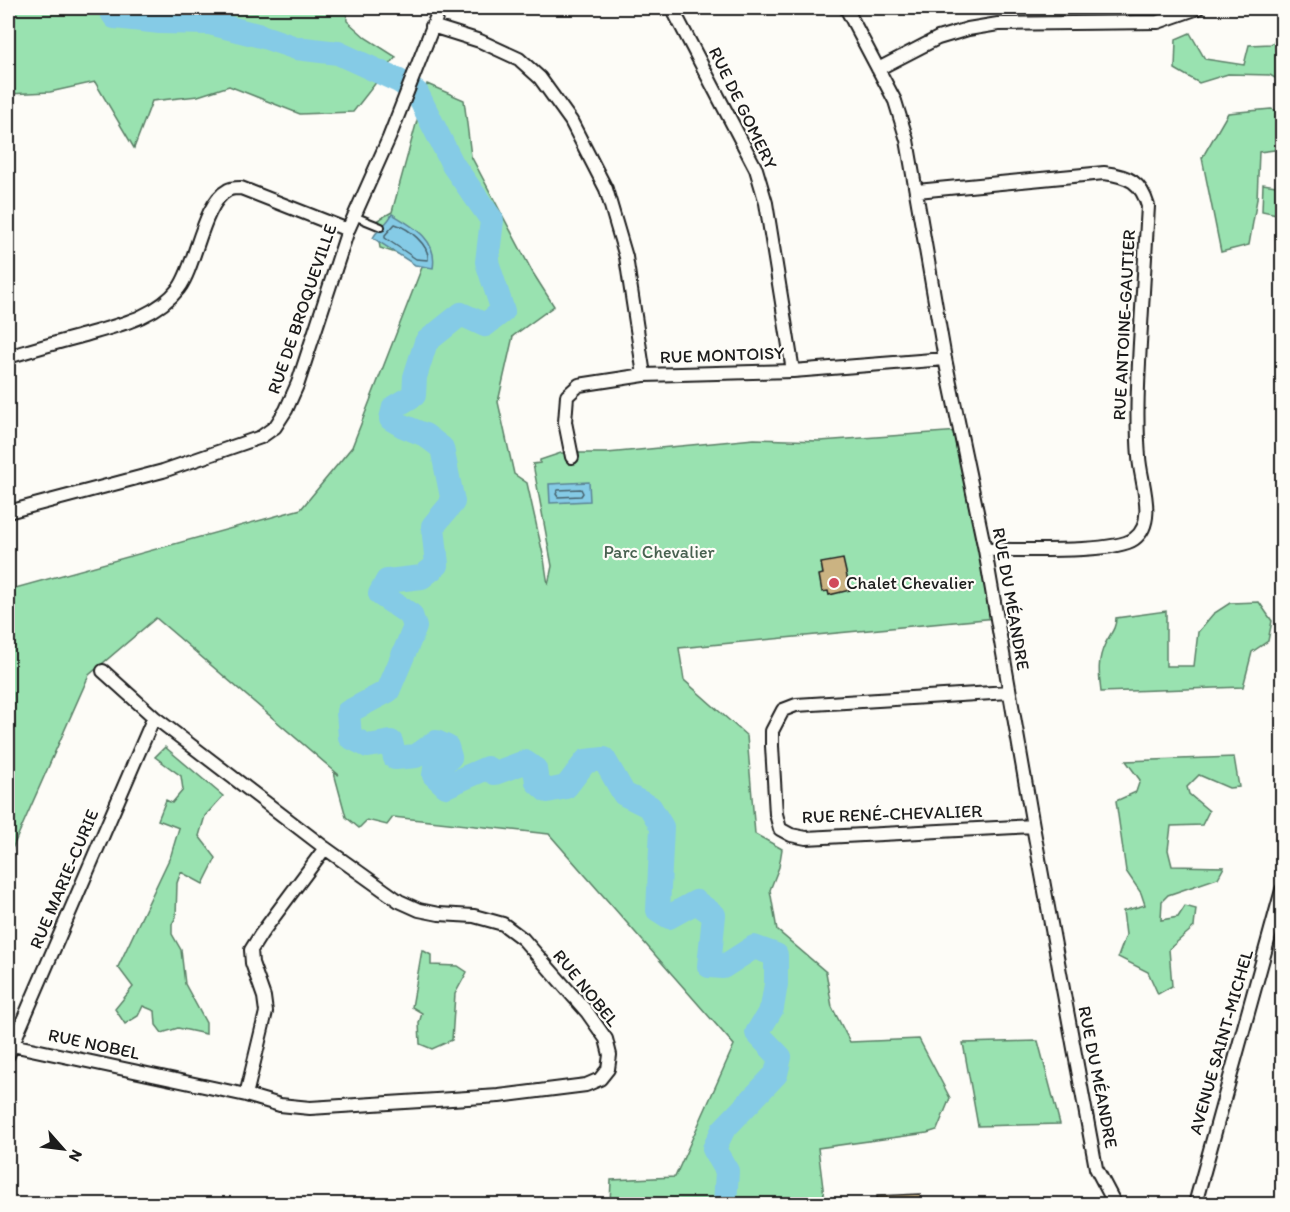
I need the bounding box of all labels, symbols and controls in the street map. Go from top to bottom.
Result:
street label: RUE DE GOMERY [704,43,782,173]
street label: RUE DE BROQUEVILLE [263,221,341,397]
street label: RUE ANTOINE-GAUTIER [1108,229,1140,421]
street label: RUE MONTOISY [659,342,785,368]
street label: RUE DU MÉANDRE [988,526,1034,672]
park label: Parc Chevalier [603,541,715,563]
place label: Chalet Chevalier [846,572,975,594]
marker: Chalet Chevalier [827,576,841,590]
street label: RUE RENÉ-CHEVALIER [801,800,983,828]
street label: RUE MARIE-CURIE [25,806,103,952]
street label: RUE NOBEL [548,945,624,1031]
street label: AVENUE SAINT-MICHEL [1184,947,1258,1137]
street label: RUE DU MÉANDRE [1073,1004,1123,1150]
street label: RUE NOBEL [46,1024,142,1064]
north arrow [33,1119,93,1179]
text: N [65,1147,87,1165]

